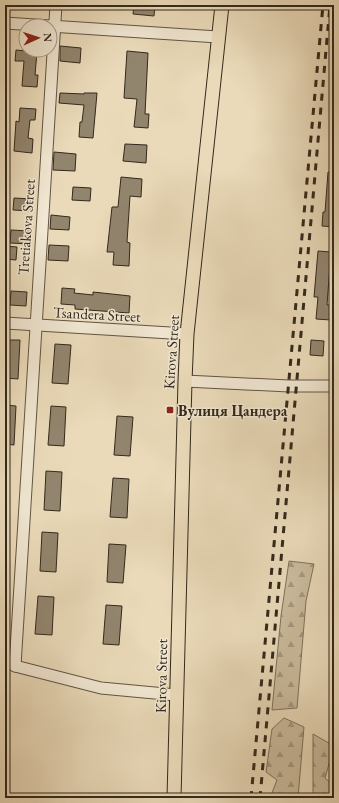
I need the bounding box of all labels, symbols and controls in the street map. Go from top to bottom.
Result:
north arrow [18,18,58,58]
text: N [41,33,55,42]
street label: Tretiakova Street [13,178,39,276]
street label: Tsandera Street [53,302,142,326]
street label: Kirova Street [159,314,183,390]
place label: Вулиця Цандера [178,401,288,420]
marker: Вулиця Цандера [165,405,175,415]
street label: Kirova Street [151,638,171,713]

